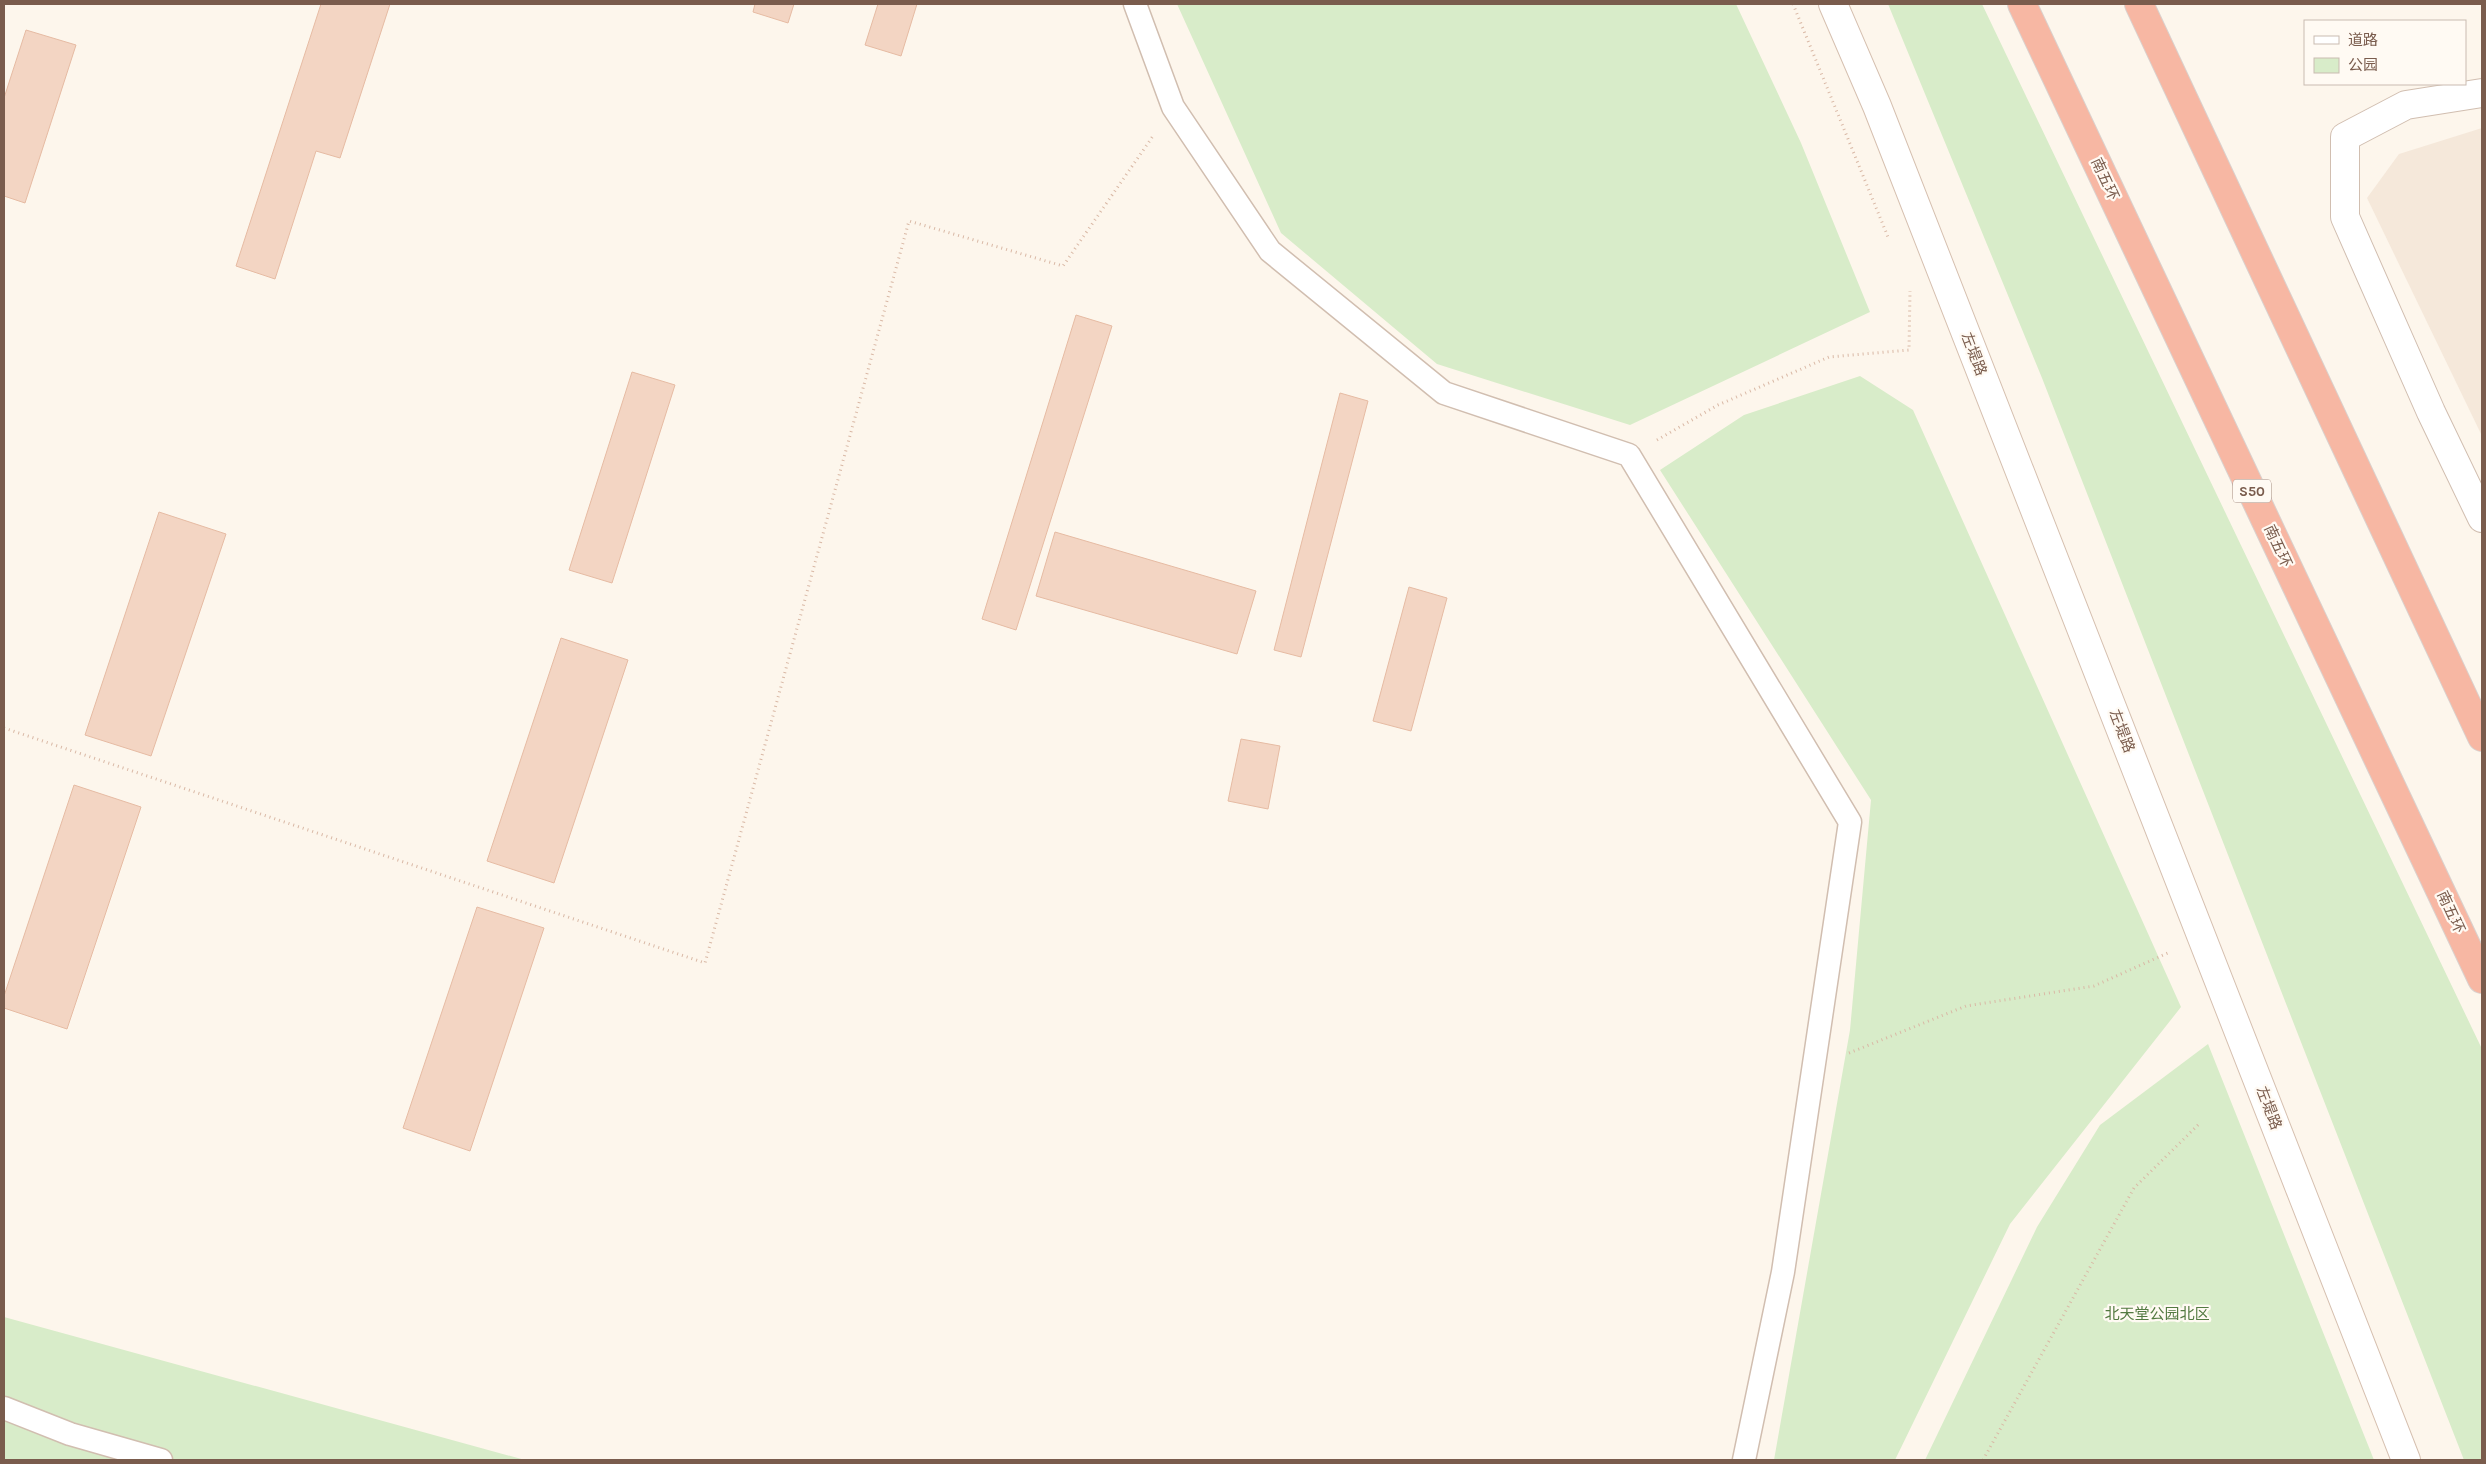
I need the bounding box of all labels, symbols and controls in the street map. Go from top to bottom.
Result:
legend [2304,20,2466,85]
text: 道路 [2348,31,2378,49]
text: 公园 [2348,56,2378,74]
street label: 南五环 [2087,155,2123,203]
street label: 左堤路 [1958,330,1990,378]
road number: S50 [2233,480,2271,502]
street label: 南五环 [2260,522,2296,570]
street label: 左堤路 [2106,707,2138,755]
street label: 南五环 [2433,888,2469,936]
street label: 左堤路 [2253,1084,2285,1132]
park label: 北天堂公园北区 [2104,1305,2210,1323]

